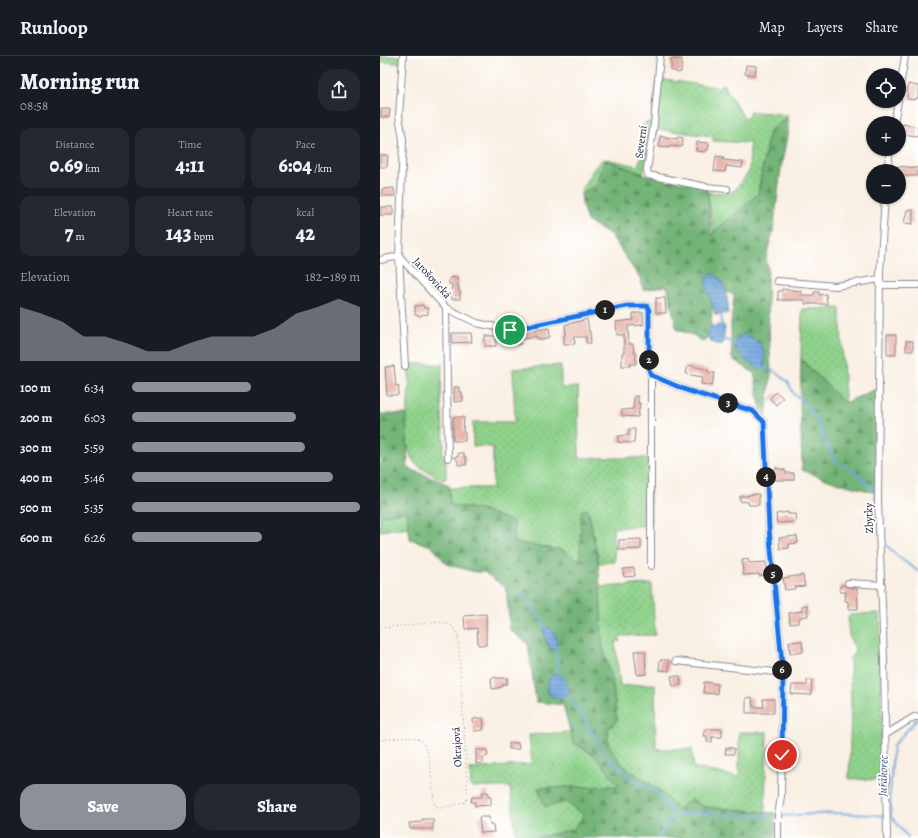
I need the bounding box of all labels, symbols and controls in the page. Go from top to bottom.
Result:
text: Runloop [20,15,88,41]
text: Map [759,18,785,37]
text: Layers [807,18,843,37]
text: Share [865,18,898,37]
text: Morning run [20,67,140,97]
map controls [866,68,906,204]
button: locate [866,68,906,108]
button: share [318,69,360,111]
text: 08:58 [20,97,48,114]
button: + [866,116,906,156]
street label: Severní [631,124,651,160]
text: Distance [55,137,94,152]
text: Time [179,137,201,152]
text: Pace [295,137,316,152]
text: 0.69 [49,152,83,179]
text: 4:11 [176,152,204,179]
text: 6:04 [278,152,312,179]
text: km [83,161,100,176]
text: /km [312,161,332,176]
button: − [866,164,906,204]
text: Elevation [54,205,96,220]
text: Heart rate [167,205,213,220]
text: kcal [297,205,314,220]
text: 7 [65,220,73,247]
text: 143 [166,220,191,247]
text: 42 [296,220,315,247]
text: m [73,229,85,244]
text: bpm [191,229,214,244]
street label: Jarošovická [409,254,455,303]
text: Elevation [20,268,70,285]
text: 182–189 m [305,268,360,285]
pin: 1 [595,300,615,320]
text: 1 [603,302,607,317]
pin [493,313,527,347]
icon: arrive [499,319,521,341]
pin: 2 [639,350,659,370]
text: 2 [646,352,652,367]
text: 100 m [20,379,51,396]
text: 6:34 [84,379,104,396]
pin: 3 [718,393,738,413]
text: 3 [726,395,730,410]
text: 200 m [20,409,53,426]
text: 6:03 [84,409,105,426]
text: 300 m [20,439,52,456]
text: 5:59 [84,439,104,456]
pin: 4 [756,467,776,487]
text: 400 m [20,469,52,486]
text: 5:46 [84,469,105,486]
text: 4 [763,469,769,484]
text: 500 m [20,499,52,516]
text: 5:35 [84,499,104,516]
street label: Zbytky [861,502,877,534]
text: 600 m [20,529,52,546]
text: 6:26 [84,529,105,546]
pin: 5 [763,564,783,584]
text: 5 [771,566,775,581]
pin: 6 [772,660,792,680]
text: 6 [779,662,785,677]
street label: Okrajová [448,726,466,767]
pin [765,738,799,772]
icon: check [771,744,793,766]
water label: Juřákorec [874,754,892,798]
button: Save [20,784,186,830]
button: Share [194,784,360,830]

